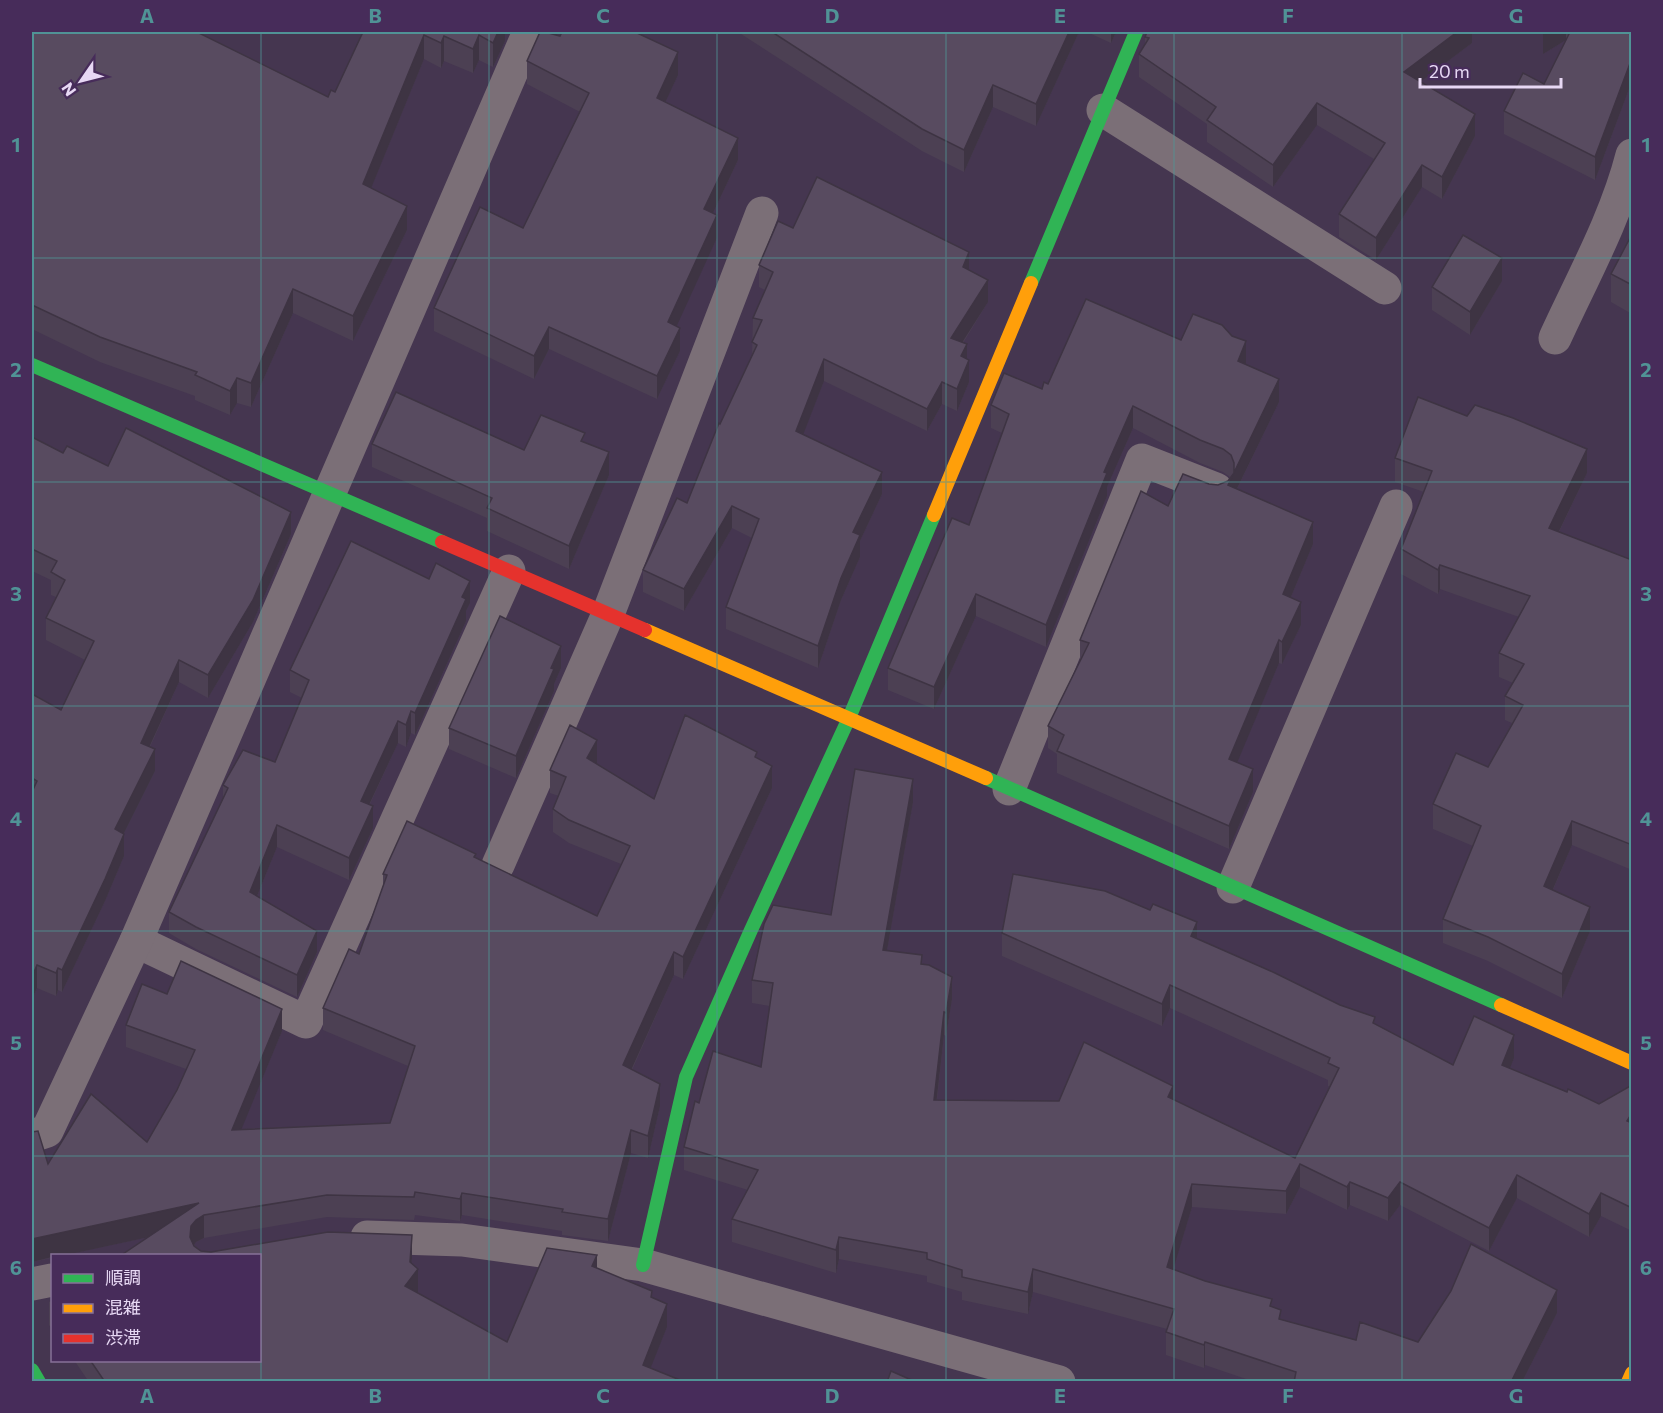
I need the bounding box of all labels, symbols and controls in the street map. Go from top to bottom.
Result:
text: A [140,3,154,27]
text: B [368,3,382,27]
text: C [596,3,610,27]
text: D [825,3,839,27]
text: E [1054,3,1066,27]
text: F [1282,3,1294,27]
text: G [1509,3,1523,27]
north arrow [51,51,111,111]
scale bar [1420,51,1561,89]
text: 20 m [1429,60,1470,82]
text: N [57,80,80,100]
text: 1 [11,132,21,156]
text: 1 [1641,132,1651,156]
text: 2 [10,357,22,381]
text: 2 [1640,357,1652,381]
text: 3 [10,581,22,605]
text: 3 [1640,581,1652,605]
text: 4 [10,806,22,830]
text: 4 [1640,806,1652,830]
text: 5 [10,1030,22,1054]
text: 5 [1640,1030,1652,1054]
legend [51,1254,261,1362]
text: 6 [10,1255,22,1279]
text: 6 [1640,1255,1652,1279]
text: 順調 [105,1266,141,1288]
text: 混雑 [105,1296,141,1318]
text: 渋滞 [105,1326,141,1348]
text: A [140,1383,154,1407]
text: B [368,1383,382,1407]
text: C [596,1383,610,1407]
text: D [825,1383,839,1407]
text: E [1054,1383,1066,1407]
text: F [1282,1383,1294,1407]
text: G [1509,1383,1523,1407]

